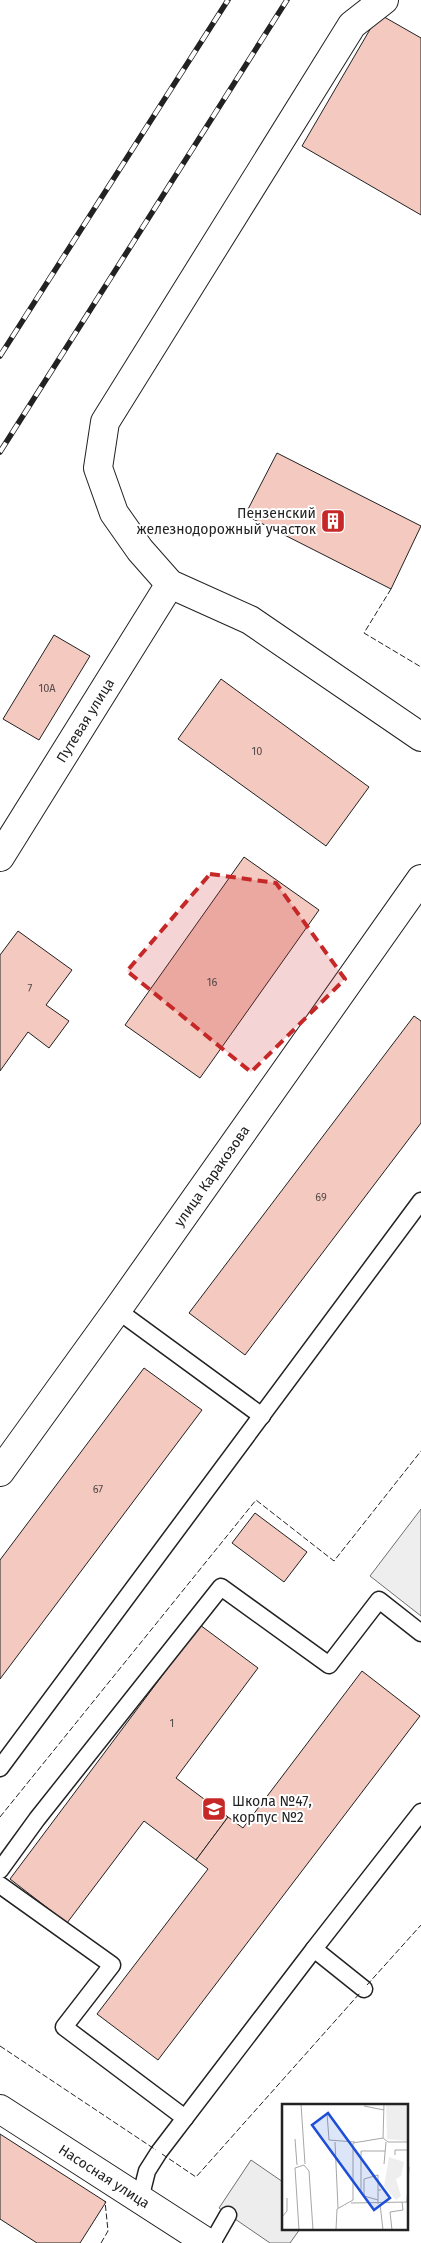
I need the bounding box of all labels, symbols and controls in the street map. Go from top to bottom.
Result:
place label: Пензенский железнодорожный участок [136,505,317,538]
building icon: Пензенский железнодорожный участок [320,508,346,534]
street label: Путевая улица [53,675,118,765]
house number: 10А [38,682,56,695]
house number: 10 [252,745,262,758]
house number: 16 [207,976,217,989]
house number: 7 [28,982,33,995]
street label: улица Каракозова [170,1122,253,1230]
house number: 69 [315,1191,327,1204]
house number: 67 [93,1483,103,1496]
house number: 1 [170,1717,174,1730]
place label: Школа №47, корпус №2 [232,1793,312,1826]
school or university icon: Школа №47, корпус №2 [201,1796,227,1822]
inset map [282,2104,408,2230]
street label: Насосная улица [56,2141,153,2212]

